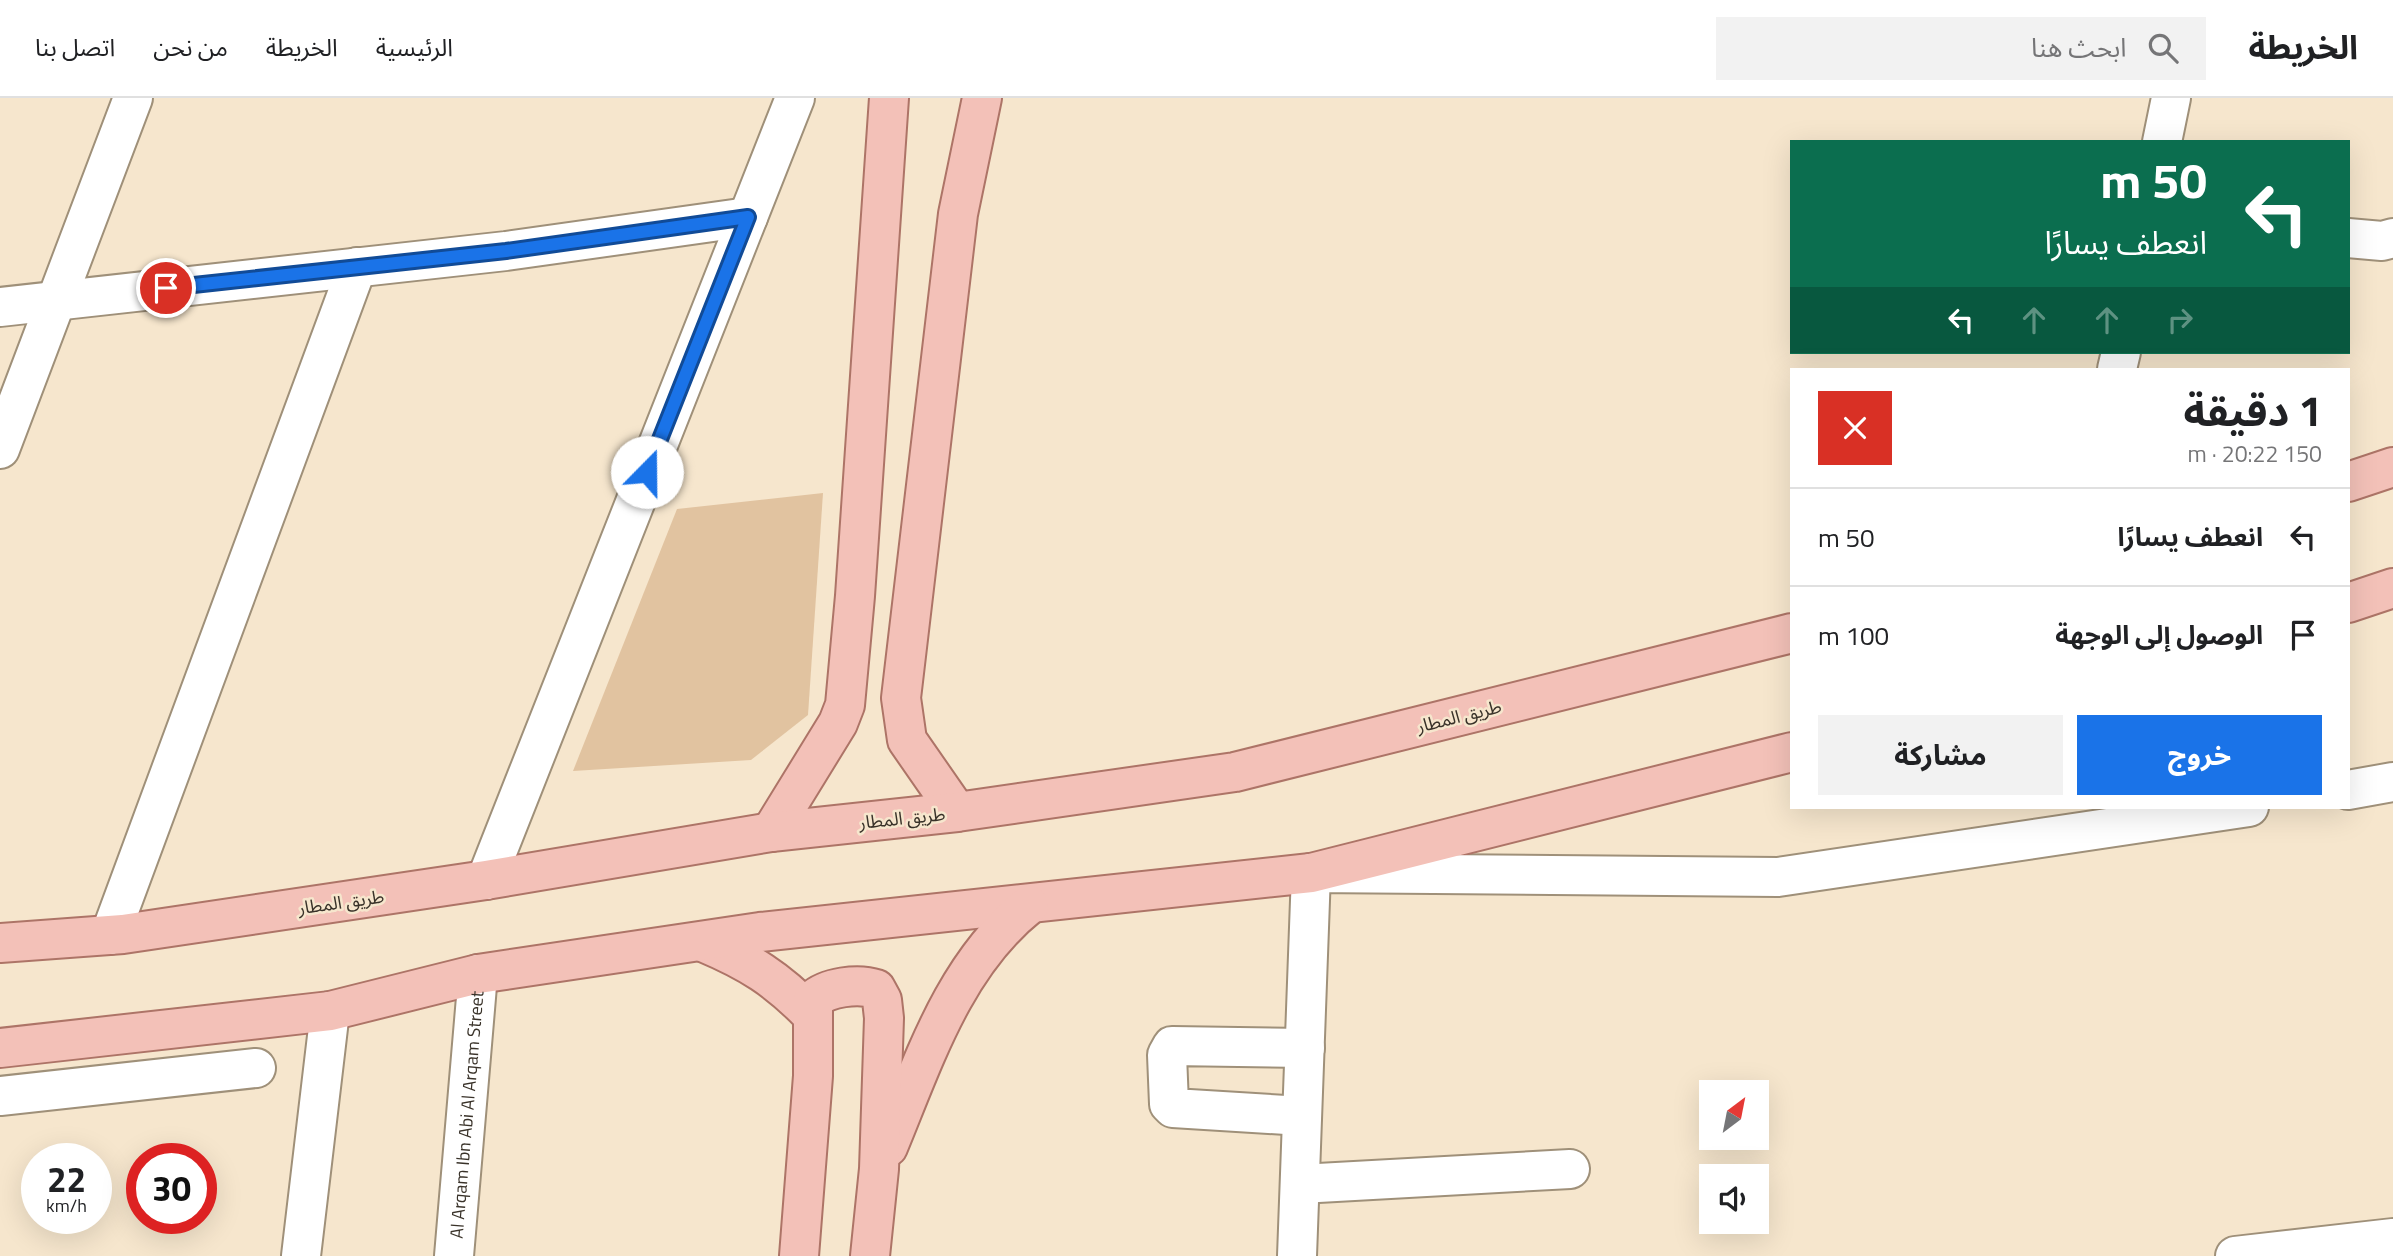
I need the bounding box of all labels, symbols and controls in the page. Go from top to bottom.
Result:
search box [1716,17,2206,80]
text: الخريطة [2248,22,2358,72]
text: ابحث هنا [2031,28,2126,67]
text: اتصل بنا [35,29,115,65]
text: من نحن [153,29,228,65]
text: الخريطة [266,29,338,65]
text: الرئيسية [376,29,453,65]
icon: search [2144,29,2182,67]
text: 50 m [2100,142,2207,217]
icon: left [2231,168,2322,259]
text: انعطف يسارًا [2045,218,2207,266]
pin [136,258,196,318]
icon: arrive [147,269,185,307]
icon: left [1942,301,1980,339]
icon: ahead [2015,301,2053,339]
icon: ahead [2088,301,2126,339]
icon: right [2161,301,2199,339]
text: 1 دقيقة [2184,378,2322,442]
button: close [1818,391,1892,465]
position arrow [610,435,684,509]
text: 150 m · 20:22 [2187,436,2322,471]
text: انعطف يسارًا [2118,517,2263,556]
text: 50 m [1818,518,1875,557]
icon: left [2284,518,2322,556]
text: الوصول إلى الوجهة [2055,615,2263,654]
text: 100 m [1818,616,1889,655]
icon: arrive [2284,616,2322,654]
street label: طريق المطار [1413,692,1504,740]
button: مشاركة [1818,715,2063,795]
button: خروج [2077,715,2322,795]
street label: طريق المطار [857,800,947,836]
street label: طريق المطار [295,883,386,922]
street label: Al Arqam Ibn Abi Al Arqam Street [442,989,490,1239]
north arrow [1699,1080,1769,1150]
map controls [1699,1080,1769,1234]
speed limit sign: 30 [126,1143,217,1234]
text: 22 [47,1152,86,1206]
button: sound [1699,1164,1769,1234]
text: km/h [46,1192,87,1219]

